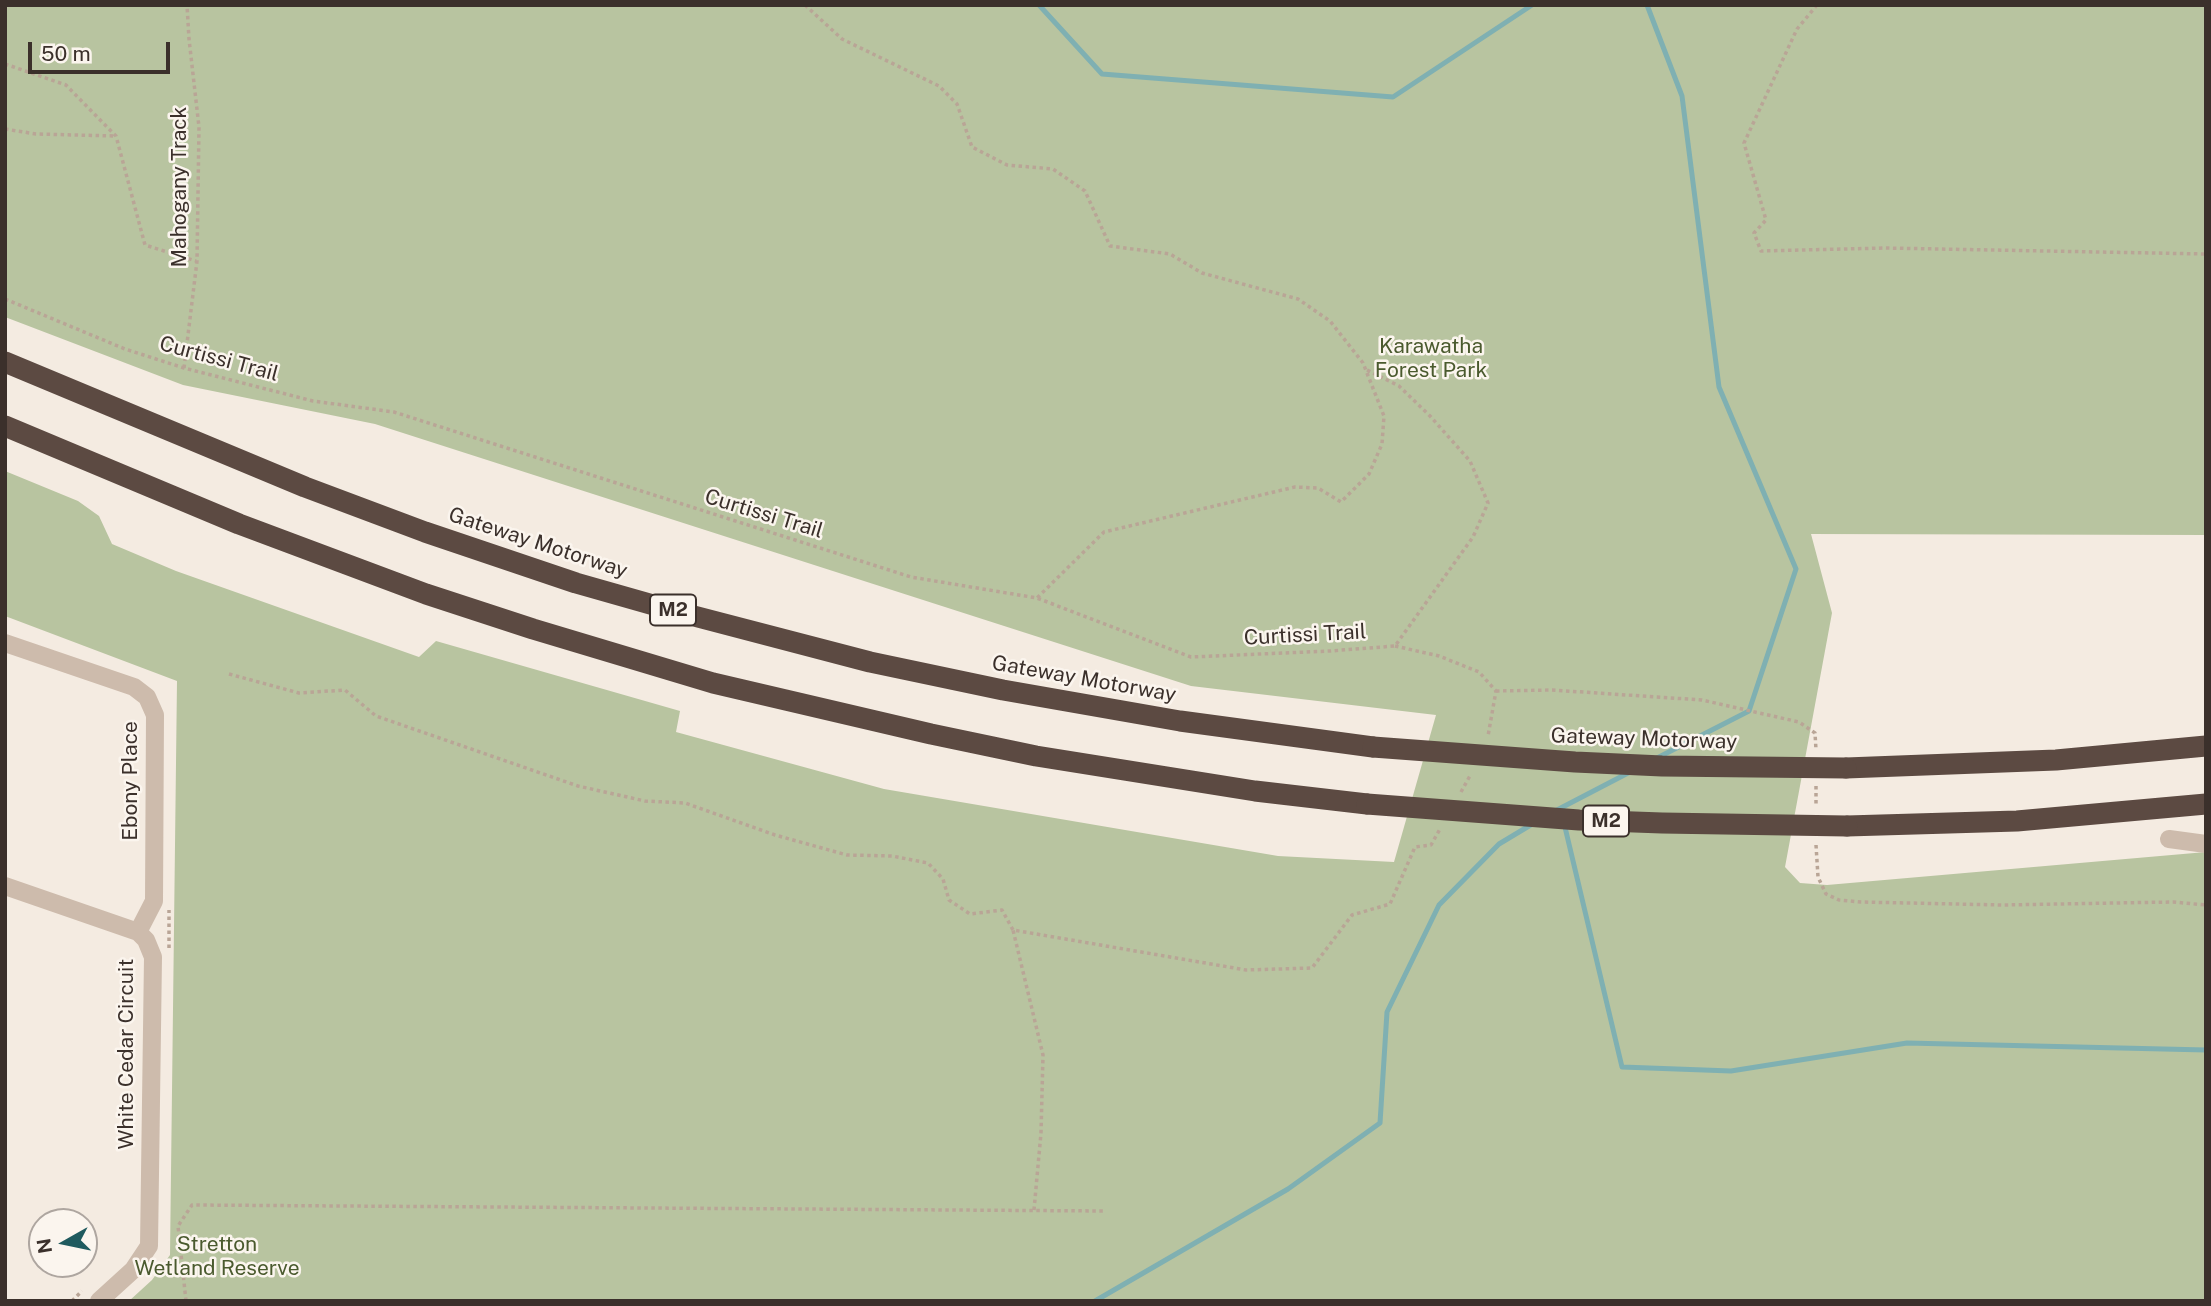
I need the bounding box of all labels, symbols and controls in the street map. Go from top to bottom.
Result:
scale bar [32,28,173,72]
text: 50 m [41,41,91,66]
street label: Mahogany Track [167,107,193,267]
street label: Curtissi Trail [157,331,281,387]
park label: Karawatha Forest Park [1375,334,1487,384]
street label: Curtissi Trail [702,484,826,544]
street label: Gateway Motorway [445,502,631,584]
road number: M2 [650,594,696,625]
street label: Curtissi Trail [1243,619,1367,651]
street label: Gateway Motorway [990,650,1178,708]
street label: Ebony Place [118,721,144,841]
street label: Gateway Motorway [1550,723,1738,755]
road number: M2 [1583,806,1629,836]
street label: White Cedar Circuit [114,959,140,1149]
north arrow [28,1208,98,1278]
park label: Stretton Wetland Reserve [134,1232,300,1282]
text: N [32,1237,56,1255]

